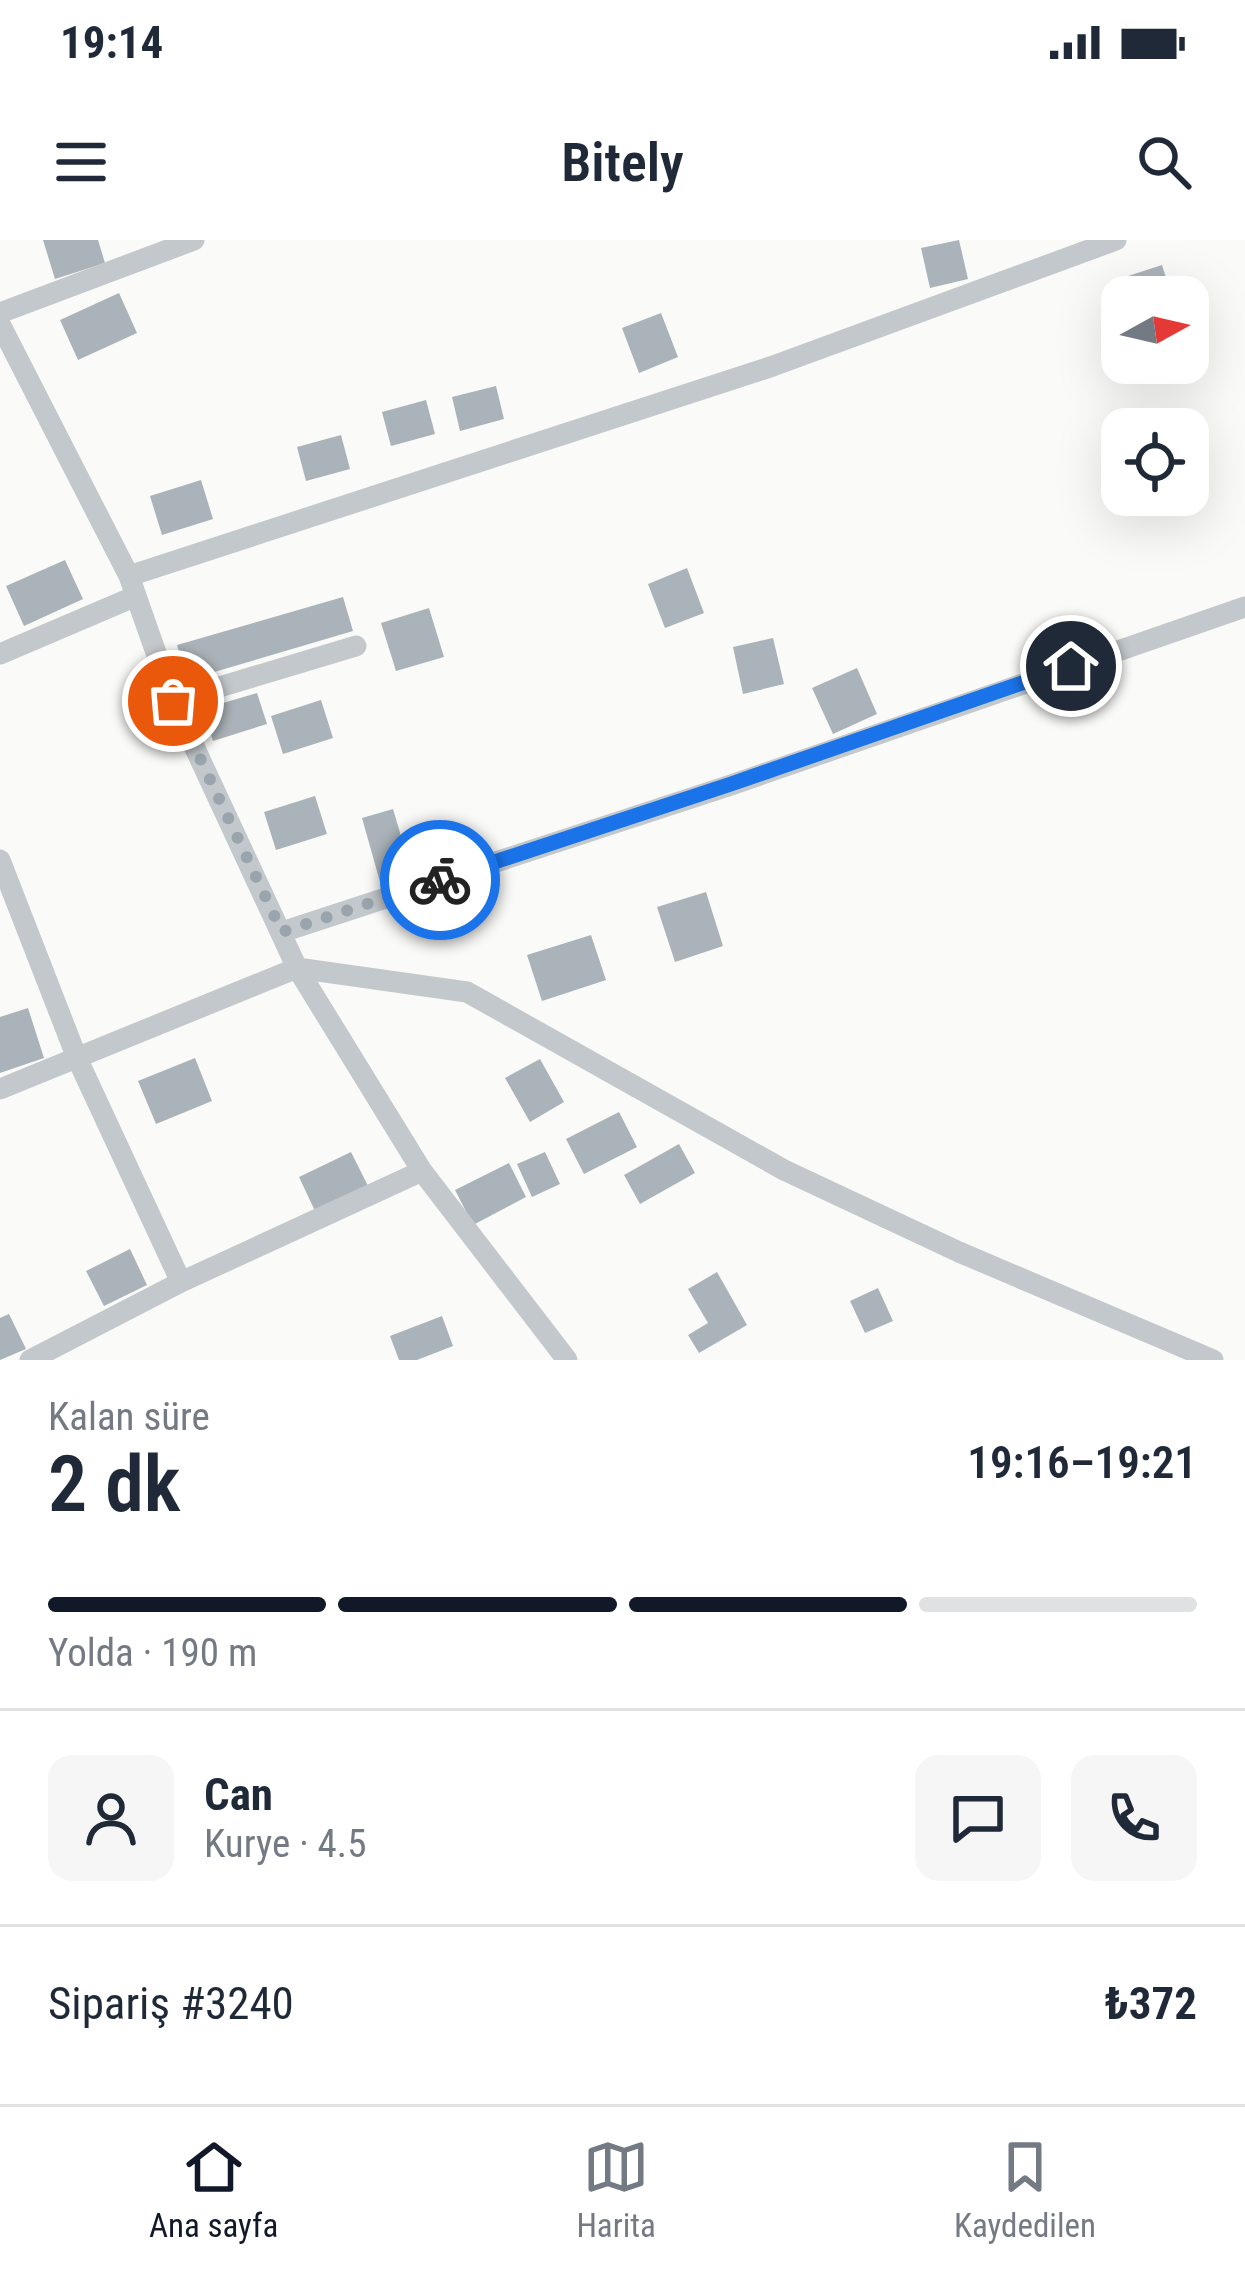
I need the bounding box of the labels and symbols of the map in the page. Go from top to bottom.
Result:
north arrow [1101,276,1209,384]
pin [1020,615,1122,717]
pin [122,650,224,752]
courier [380,820,500,940]

